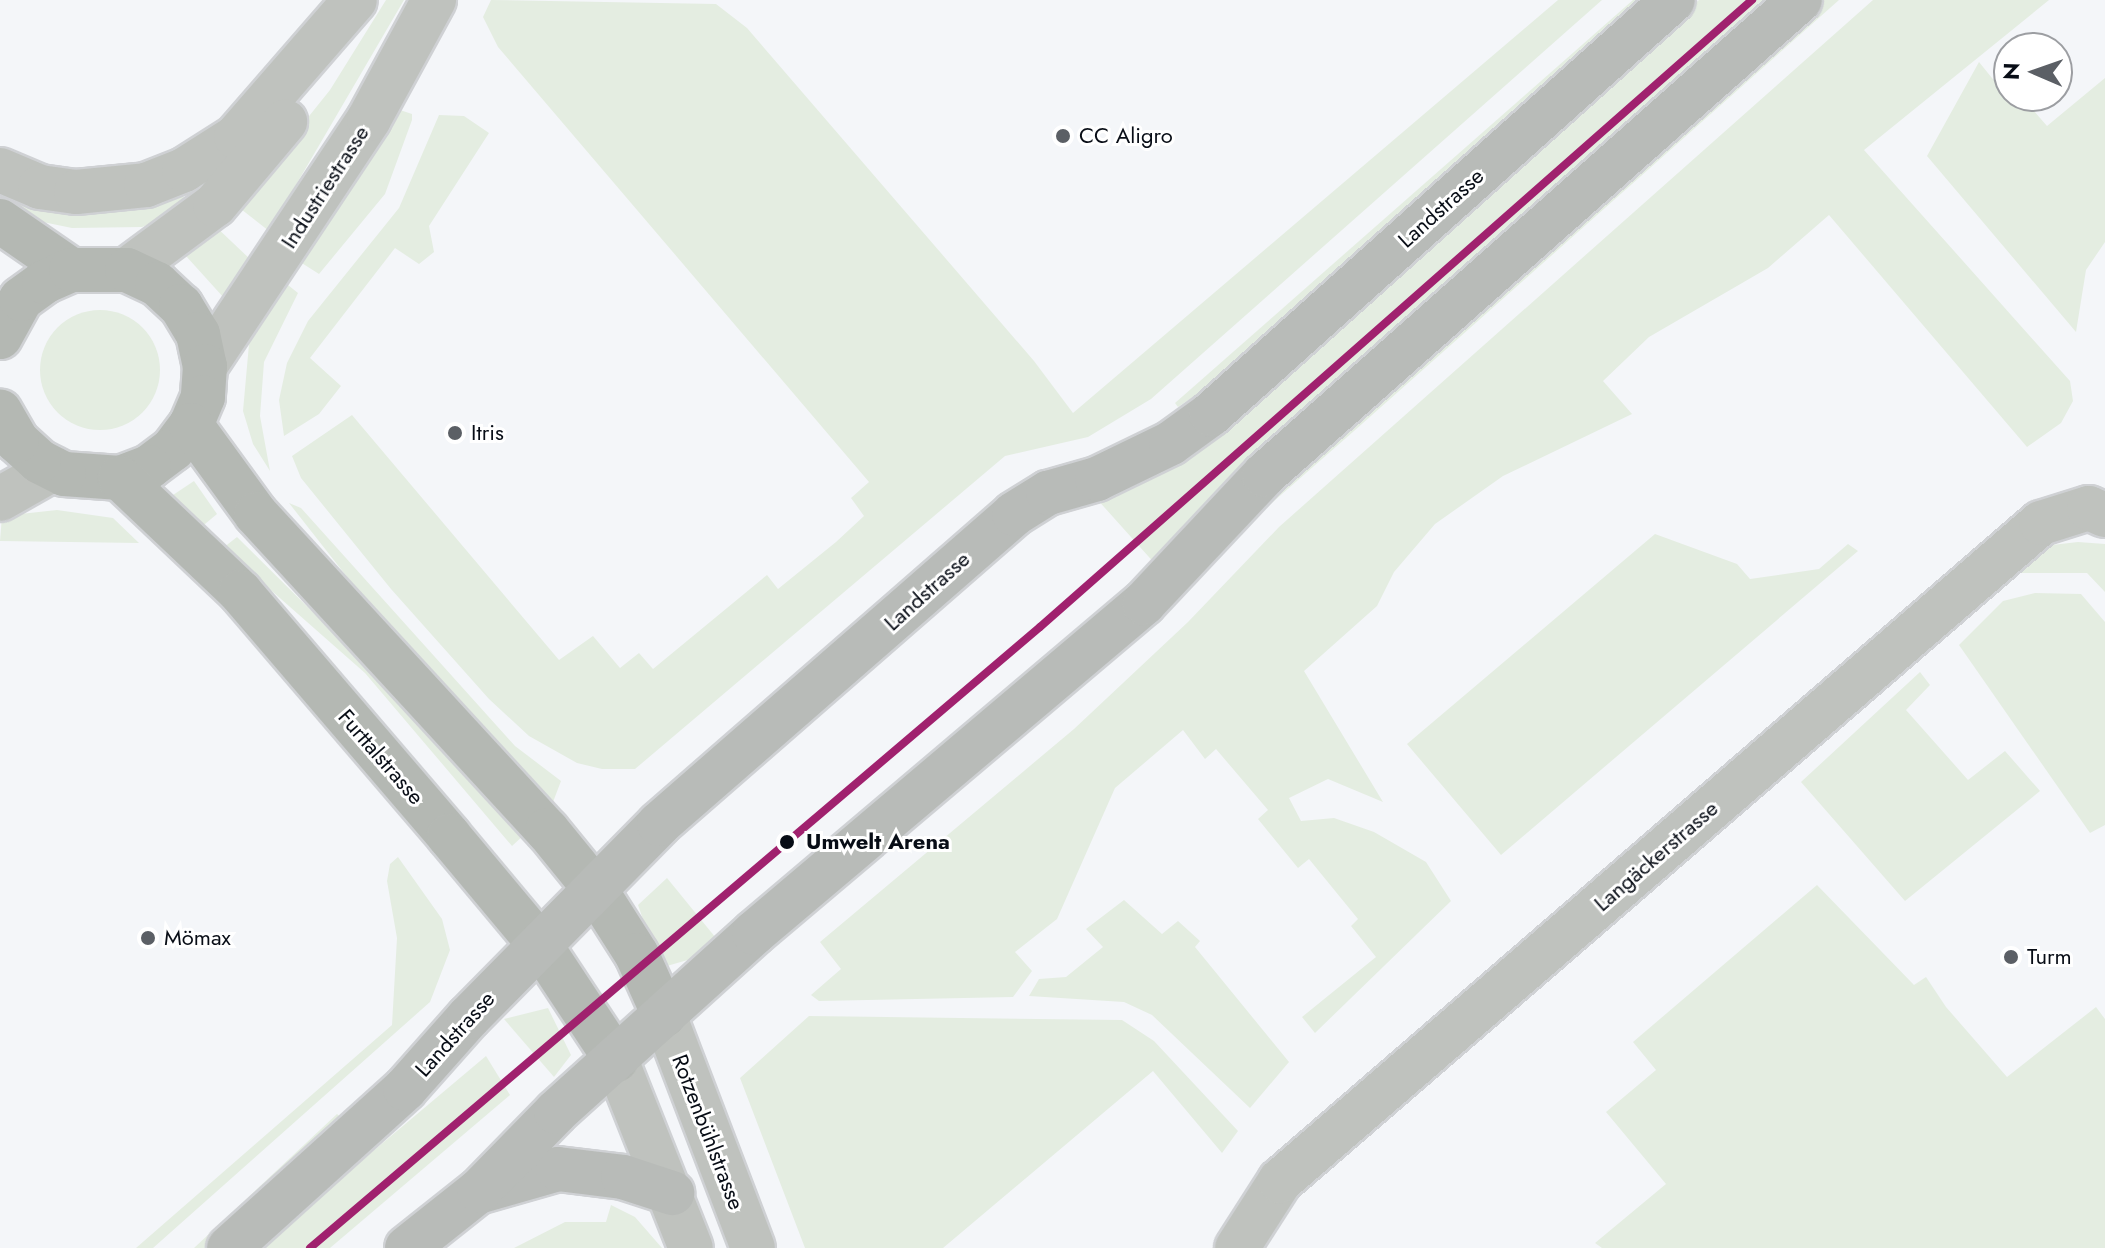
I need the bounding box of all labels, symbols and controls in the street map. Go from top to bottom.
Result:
north arrow [1993,32,2073,112]
text: N [1995,62,2027,81]
street label: Industriestrasse [276,121,374,253]
place label: CC Aligro [1079,123,1173,149]
marker: CC Aligro [1054,127,1072,145]
street label: Landstrasse [1393,163,1489,253]
place label: Itris [471,420,504,446]
marker: Itris [446,424,464,442]
street label: Landstrasse [879,546,975,636]
street label: Furttalstrasse [333,704,429,810]
street label: Langäckerstrasse [1589,795,1723,917]
place label: Umwelt Arena [806,829,950,855]
marker: Umwelt Arena [775,830,799,854]
place label: Mömax [164,925,231,951]
marker: Mömax [139,929,157,947]
place label: Turm [2027,944,2072,970]
marker: Turm [2002,948,2020,966]
street label: Landstrasse [410,986,500,1082]
street label: Rotzenbühlstrasse [666,1051,750,1213]

